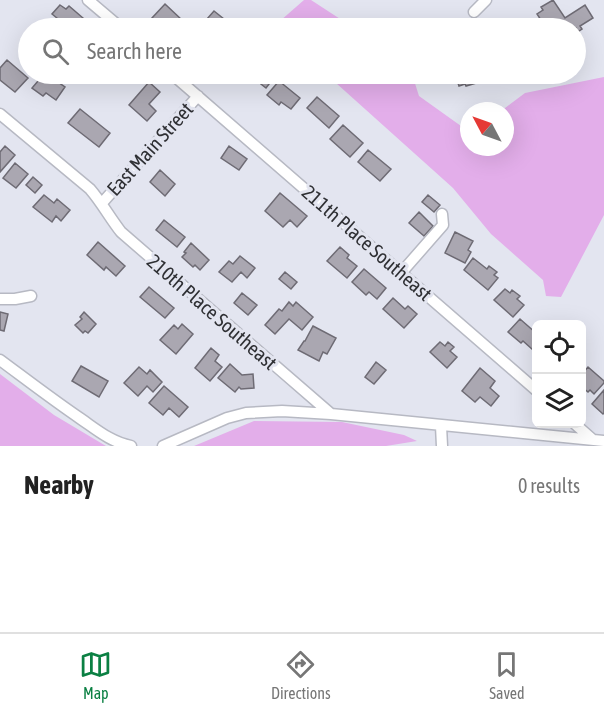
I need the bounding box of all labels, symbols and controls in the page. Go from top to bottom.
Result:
search box [18,18,586,84]
icon: search [39,35,72,68]
text: Search here [87,38,182,64]
street label: East Main Street [102,97,197,200]
north arrow [460,102,514,156]
street label: 211th Place Southeast [298,180,437,305]
street label: 210th Place Southeast [143,249,282,374]
map controls [532,320,586,428]
button: locate [532,320,586,374]
button: layers [532,374,586,428]
text: Nearby [24,470,94,500]
text: 0 results [518,474,580,497]
tab: Map [79,648,112,702]
tab: Directions [271,648,331,702]
tab: Saved [489,648,525,702]

